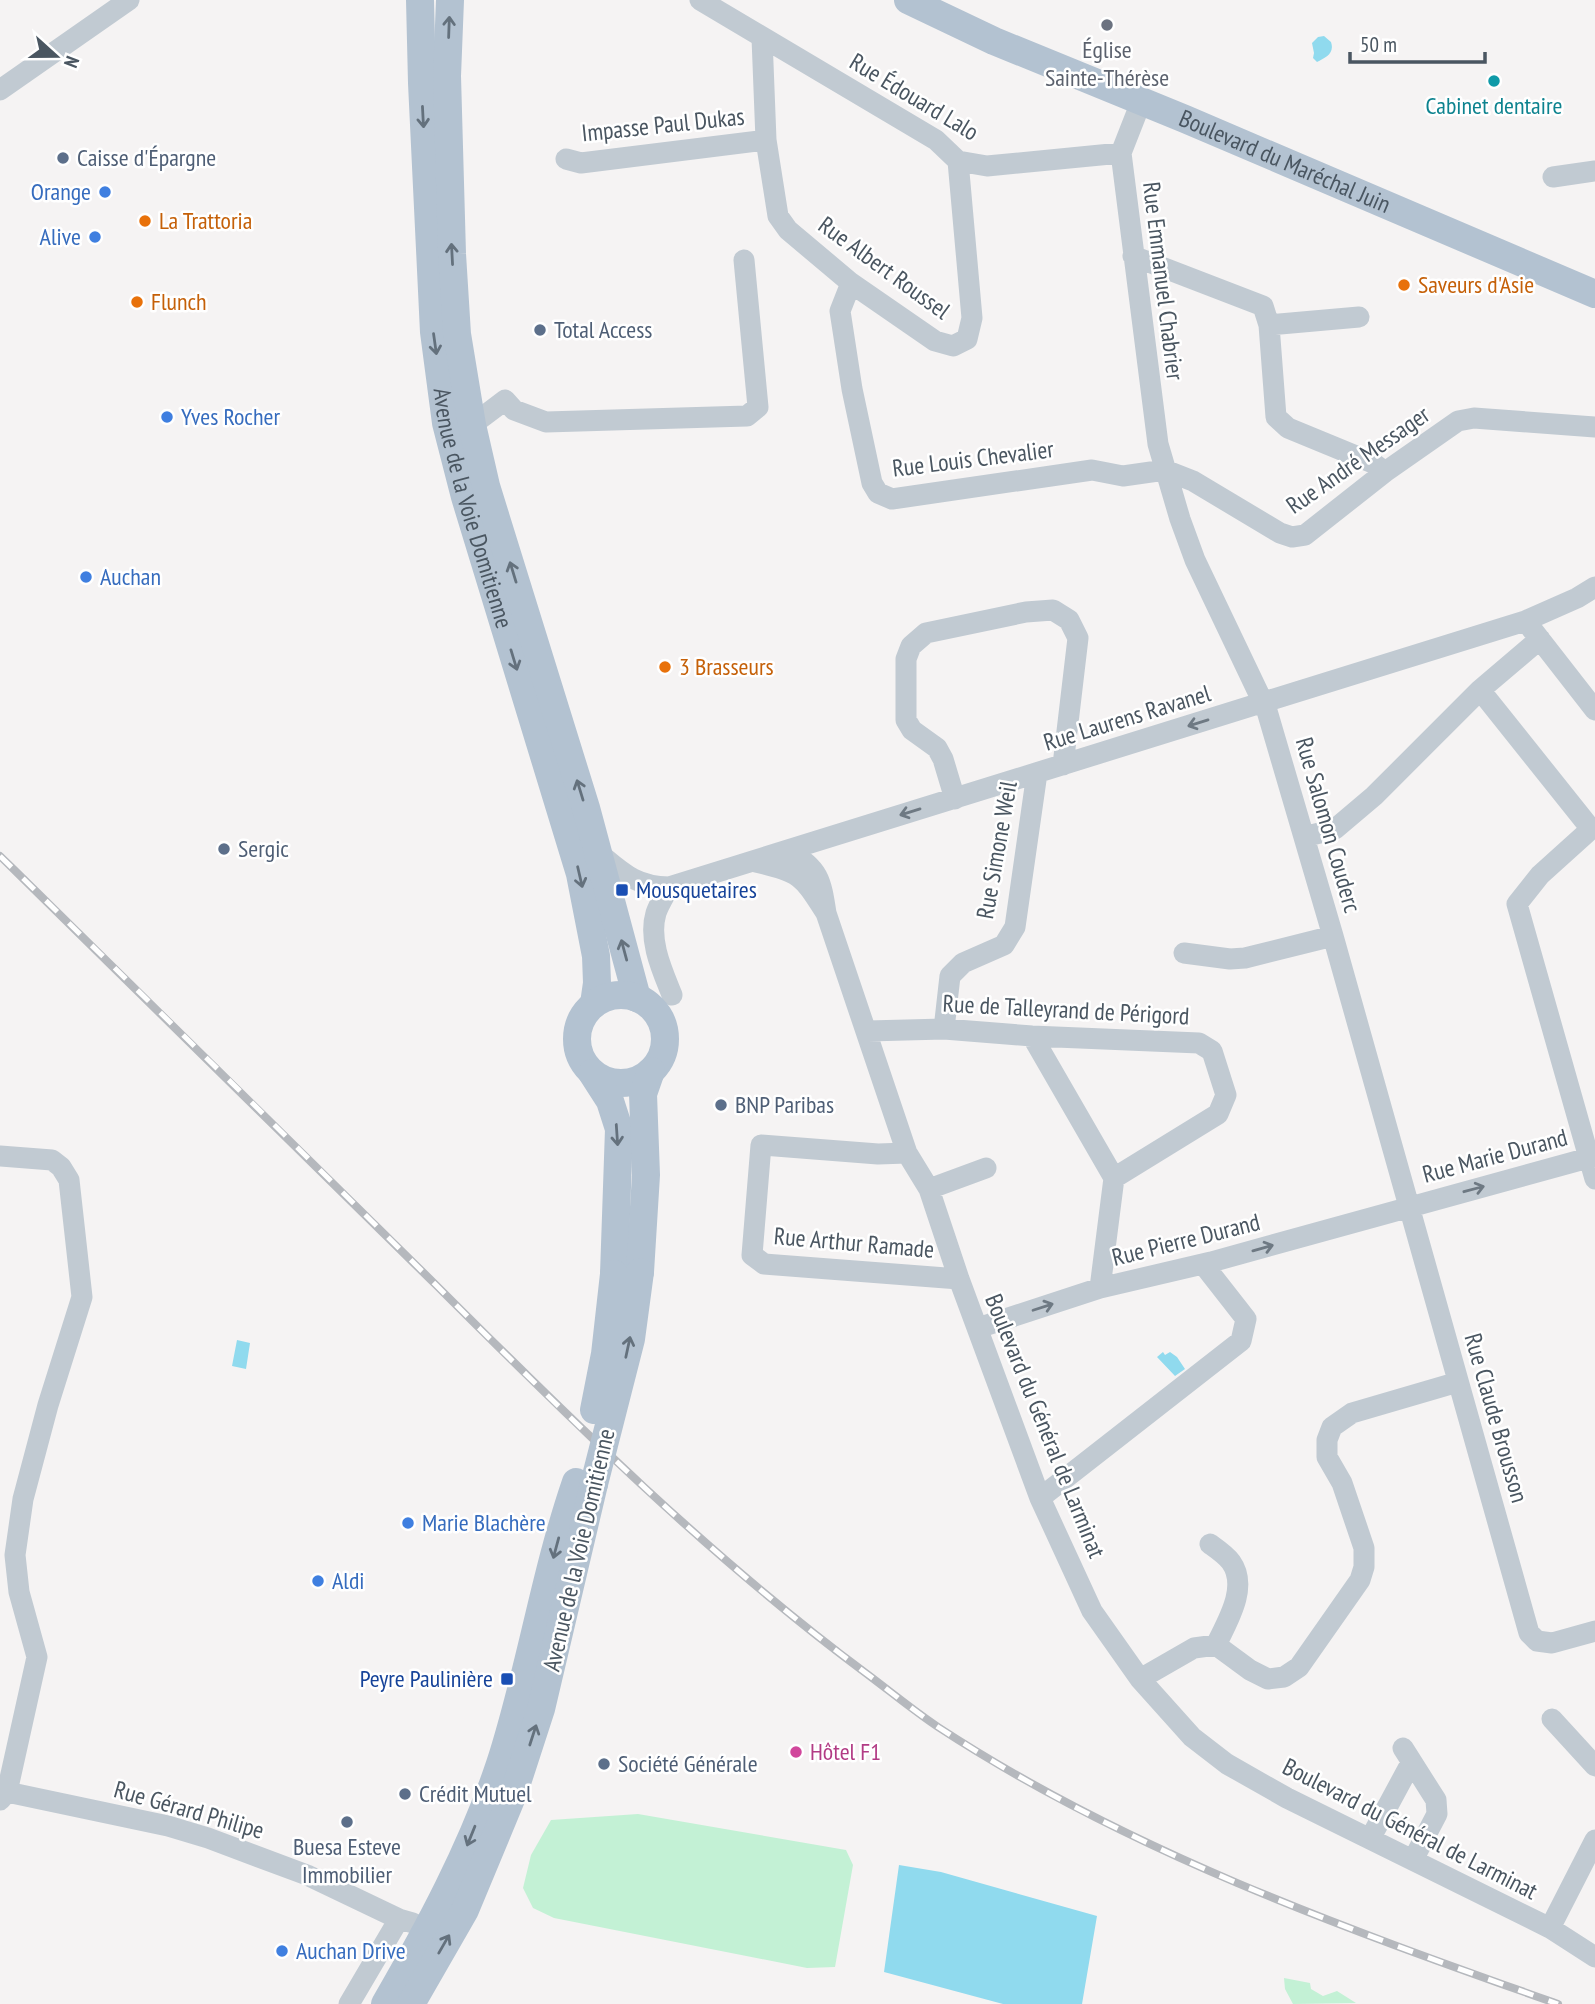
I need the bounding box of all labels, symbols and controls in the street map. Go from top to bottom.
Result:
one-way arrow [442,15,455,38]
marker: Église Sainte-Thérèse [1099,17,1115,33]
north arrow [21,21,91,91]
scale bar [1350,21,1485,65]
text: 50 m [1360,31,1397,58]
place label: Église Sainte-Thérèse [1045,34,1169,93]
street label: Rue Édouard Lalo [844,46,984,147]
text: N [59,53,85,71]
marker: Cabinet dentaire [1486,73,1502,89]
place label: Cabinet dentaire [1426,90,1562,121]
street label: Impasse Paul Dukas [580,101,746,148]
street label: Boulevard du Maréchal Juin [1175,102,1395,220]
one-way arrow [417,105,430,128]
place label: Caisse d'Épargne [77,142,216,173]
marker: Caisse d'Épargne [55,150,71,166]
place label: Orange [31,176,91,207]
street label: Rue Emmanuel Chabrier [1136,180,1191,382]
marker: Orange [97,184,113,200]
place label: La Trattoria [159,205,252,236]
street label: Rue Albert Roussel [812,209,957,326]
marker: La Trattoria [137,213,153,229]
place label: Alive [40,221,81,252]
marker: Alive [87,229,103,245]
one-way arrow [445,243,458,266]
place label: Saveurs d'Asie [1418,269,1534,300]
marker: Saveurs d'Asie [1396,277,1412,293]
place label: Flunch [151,286,207,317]
marker: Flunch [129,294,145,310]
place label: Total Access [554,314,652,345]
marker: Total Access [532,322,548,338]
one-way arrow [429,332,442,355]
street label: Avenue de la Voie Domitienne [427,386,520,632]
street label: Rue André Messager [1280,398,1436,520]
place label: Yves Rocher [181,401,280,432]
marker: Yves Rocher [159,409,175,425]
street label: Rue Louis Chevalier [891,433,1056,484]
place label: Auchan [100,561,161,592]
one-way arrow [505,562,518,584]
marker: Auchan [78,569,94,585]
one-way arrow [508,648,521,670]
place label: 3 Brasseurs [679,651,774,682]
marker: 3 Brasseurs [657,659,673,675]
street label: Rue Laurens Ravanel [1040,677,1214,758]
one-way arrow [1187,717,1209,730]
street label: Rue Salomon Couderc [1289,734,1368,917]
street label: Rue Simone Weil [969,778,1024,921]
one-way arrow [573,779,586,801]
one-way arrow [900,807,922,820]
place label: Sergic [238,833,289,864]
marker: Sergic [216,841,232,857]
one-way arrow [573,865,587,888]
place label: Mousquetaires [636,874,757,905]
marker: Mousquetaires [614,882,630,898]
one-way arrow [617,939,630,961]
street label: Rue de Talleyrand de Périgord [942,988,1190,1031]
place label: BNP Paribas [735,1089,834,1120]
marker: BNP Paribas [713,1097,729,1113]
street label: Rue Marie Durand [1419,1121,1571,1190]
one-way arrow [611,1123,624,1146]
one-way arrow [1463,1181,1485,1194]
street label: Rue Pierre Durand [1109,1206,1263,1273]
street label: Rue Arthur Ramade [773,1220,935,1265]
one-way arrow [1251,1240,1273,1253]
street label: Boulevard du Général de Larminat [978,1289,1113,1563]
one-way arrow [1032,1299,1054,1312]
street label: Rue Claude Brousson [1457,1330,1535,1506]
one-way arrow [622,1336,636,1359]
street label: Avenue de la Voie Domitienne [536,1426,621,1674]
place label: Marie Blachère [422,1507,546,1538]
marker: Marie Blachère [400,1515,416,1531]
one-way arrow [549,1536,562,1558]
place label: Aldi [332,1565,365,1596]
marker: Aldi [310,1573,326,1589]
place label: Peyre Paulinière [360,1663,493,1694]
marker: Peyre Paulinière [499,1671,515,1687]
one-way arrow [527,1725,540,1747]
place label: Hôtel F1 [810,1736,881,1767]
marker: Hôtel F1 [788,1744,804,1760]
place label: Société Générale [618,1748,758,1779]
street label: Boulevard du Général de Larminat [1278,1751,1543,1907]
marker: Société Générale [596,1756,612,1772]
street label: Rue Gérard Philipe [111,1773,268,1846]
place label: Crédit Mutuel [419,1778,532,1809]
marker: Crédit Mutuel [397,1786,413,1802]
marker: Buesa Esteve Immobilier [339,1814,355,1830]
one-way arrow [464,1824,477,1846]
place label: Buesa Esteve Immobilier [293,1831,401,1890]
place label: Auchan Drive [296,1935,406,1966]
one-way arrow [437,1935,451,1955]
marker: Auchan Drive [274,1943,290,1959]

